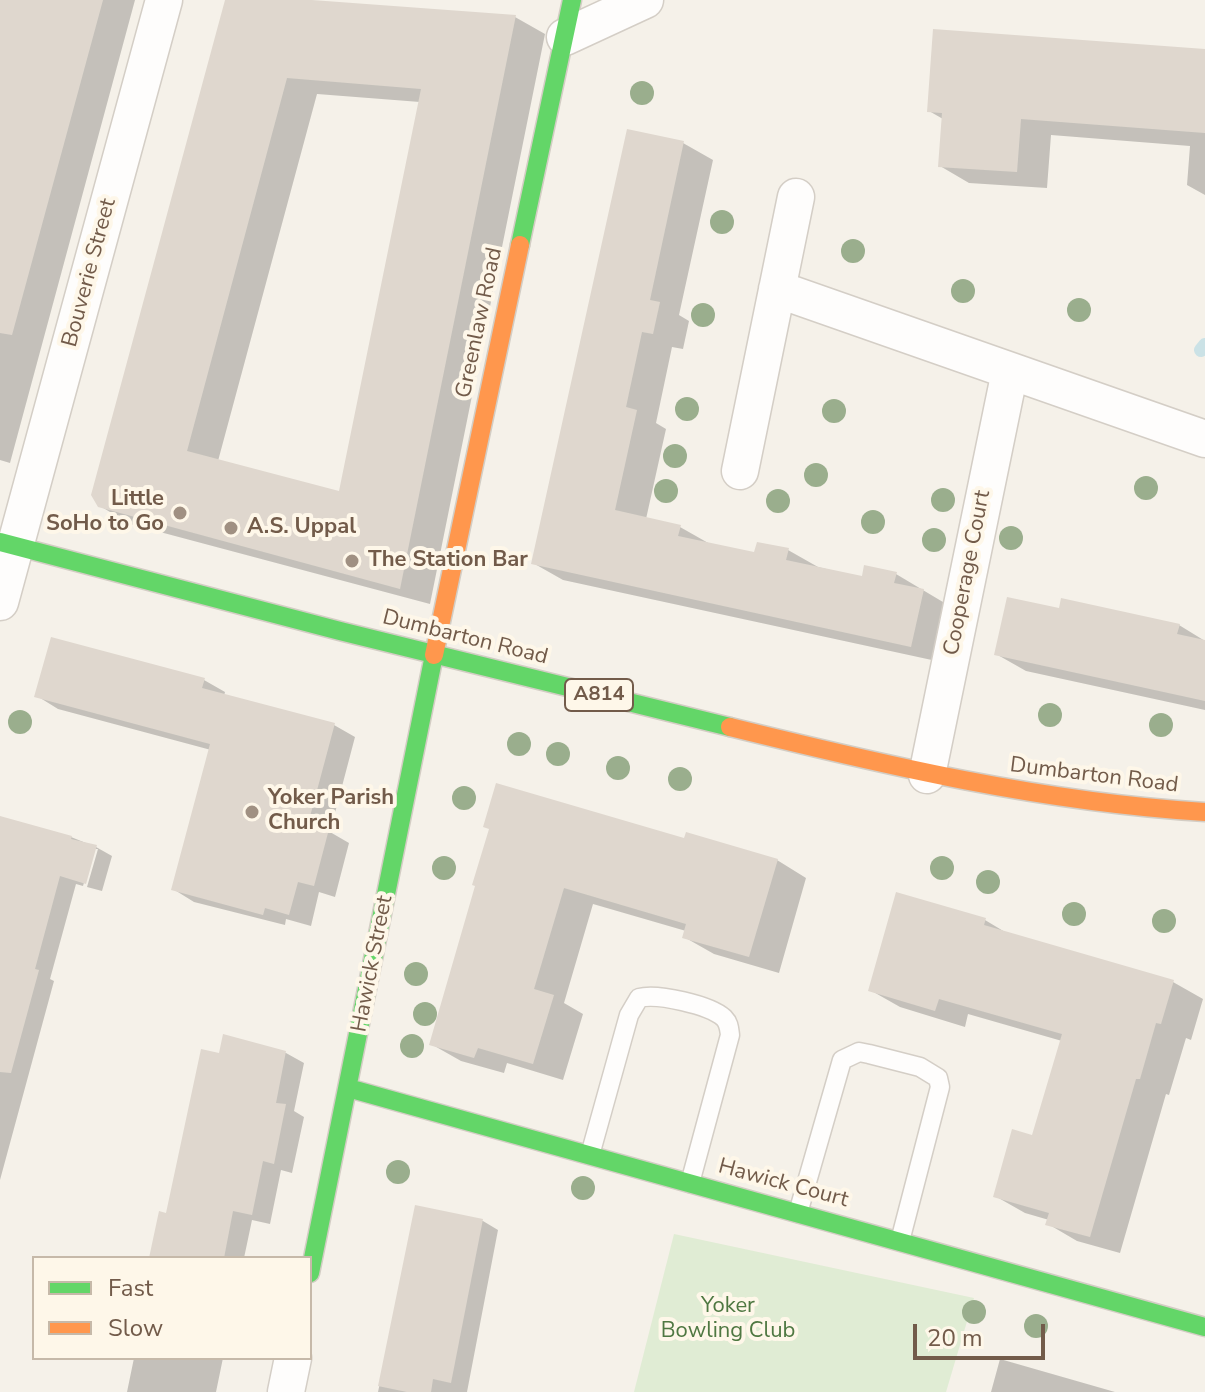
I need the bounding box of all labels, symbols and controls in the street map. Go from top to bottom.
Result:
street label: Bouverie Street [57,196,123,350]
street label: Greenlaw Road [451,245,509,401]
place label: Little SoHo to Go [46,487,164,538]
street label: Cooperage Court [939,488,997,658]
marker: Little SoHo to Go [171,504,189,522]
place label: A.S. Uppal [247,515,356,541]
marker: A.S. Uppal [222,519,240,537]
place label: The Station Bar [368,548,528,574]
marker: The Station Bar [343,552,361,570]
street label: Dumbarton Road [380,605,550,671]
road number: A814 [565,679,633,711]
street label: Dumbarton Road [1008,753,1180,799]
place label: Yoker Parish Church [268,786,394,838]
marker: Yoker Parish Church [243,803,261,821]
street label: Hawick Street [347,893,399,1035]
street label: Hawick Court [715,1154,851,1214]
legend [32,1256,312,1360]
text: Fast [108,1272,153,1304]
park label: Yoker Bowling Club [661,1294,795,1346]
scale bar [917,1308,1049,1358]
text: Slow [108,1312,163,1344]
text: 20 m [927,1322,983,1354]

